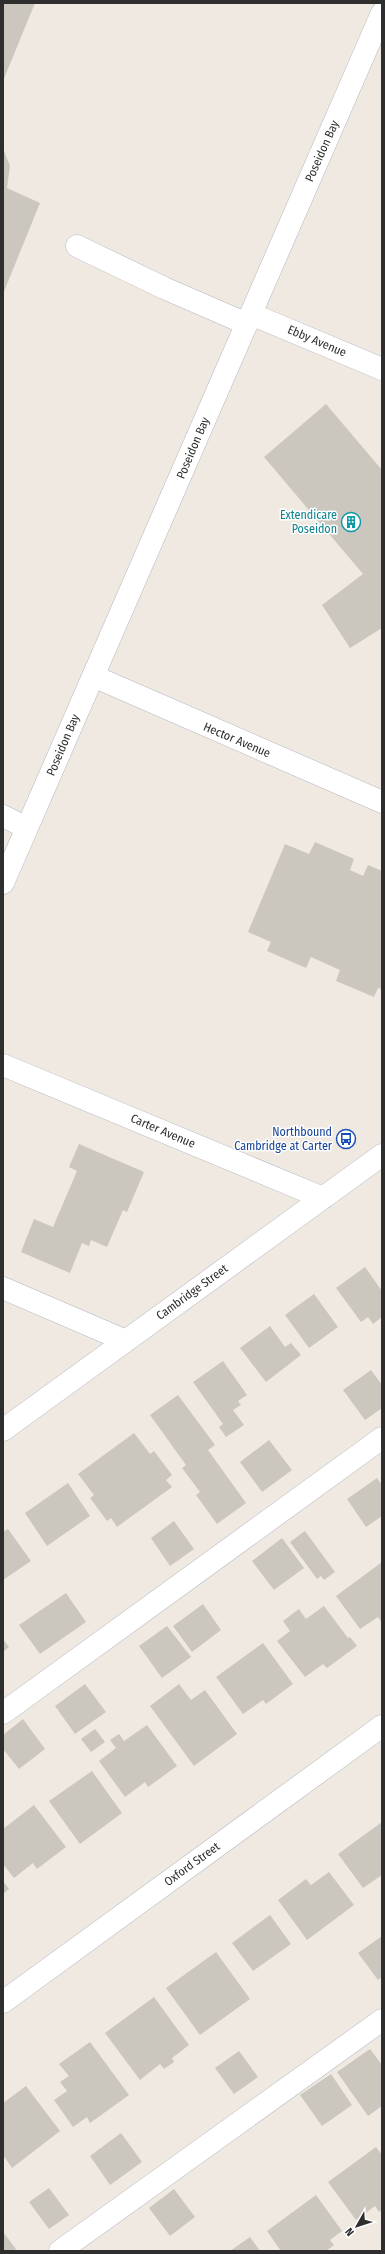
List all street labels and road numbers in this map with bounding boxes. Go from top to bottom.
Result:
street label: Poseidon Bay [302,118,342,184]
street label: Ebby Avenue [285,322,349,360]
street label: Poseidon Bay [174,414,213,481]
street label: Poseidon Bay [44,711,83,778]
street label: Hector Avenue [201,720,273,760]
street label: Carter Avenue [129,1111,197,1151]
street label: Cambridge Street [154,1261,230,1323]
street label: Oxford Street [162,1839,223,1889]

